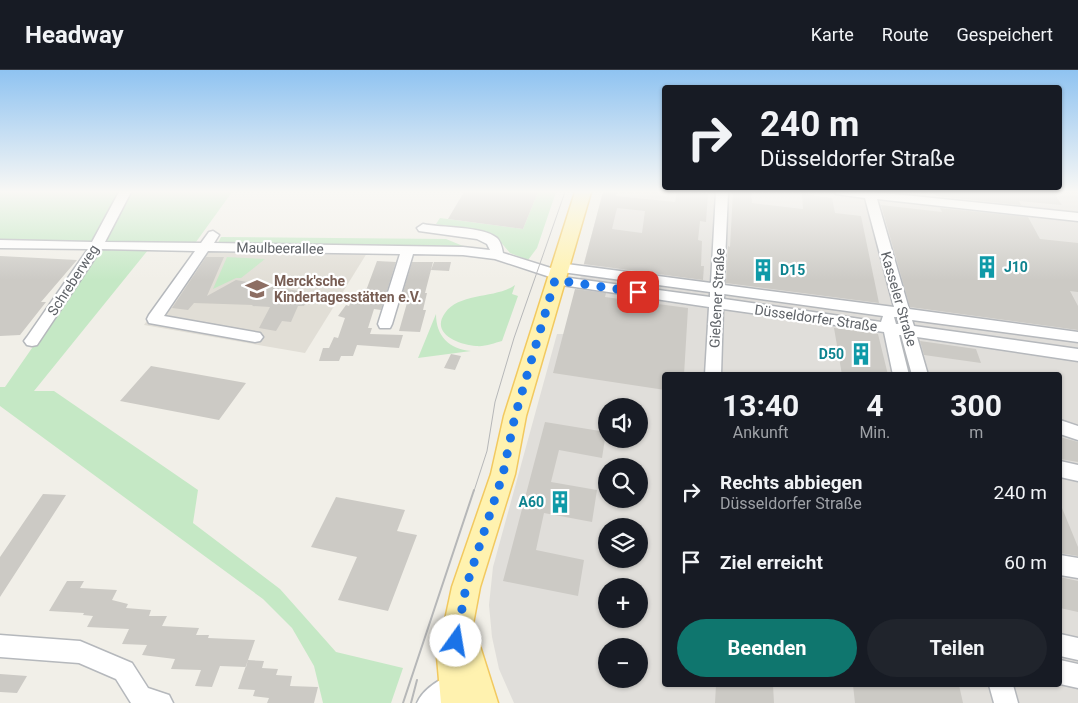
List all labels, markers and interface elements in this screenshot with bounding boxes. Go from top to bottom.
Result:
text: Headway [25,21,124,49]
text: Karte [811,24,854,45]
text: Route [882,24,929,45]
text: Gespeichert [957,24,1053,45]
text: 240 m [760,104,859,145]
icon: right [677,105,742,170]
text: Düsseldorfer Straße [760,146,955,171]
street label: Maulbeerallee [236,239,324,257]
street label: Schreberweg [44,242,102,318]
street label: Gießener Straße [706,248,728,348]
street label: Kasseler Straße [878,250,920,348]
building icon: J10 [974,254,1000,280]
building icon: D15 [750,257,776,283]
place label: J10 [1004,259,1028,275]
place label: D15 [780,262,805,278]
pin [617,271,659,313]
place label: Merck'sche Kindertagesstätten e.V. [274,273,421,305]
school or university icon: Merck'sche Kindertagesstätten e.V. [244,276,270,302]
icon: arrive [624,278,652,306]
street label: Düsseldorfer Straße [753,301,879,335]
building icon: D50 [848,341,874,367]
place label: D50 [819,346,844,362]
text: 13:40 [722,388,799,423]
text: 4 [866,388,883,423]
text: 300 [950,388,1002,423]
map controls [598,398,648,688]
button: sound [598,398,648,448]
text: Ankunft [733,423,789,442]
text: Min. [859,423,890,442]
text: m [969,423,983,442]
button: search [598,458,648,508]
text: Rechts abbiegen [720,471,862,494]
icon: right [677,478,705,506]
text: 240 m [994,481,1047,504]
building icon: A60 [547,489,573,515]
place label: A60 [519,494,544,510]
text: Düsseldorfer Straße [720,494,862,513]
button: layers [598,518,648,568]
icon: arrive [677,548,705,576]
text: Ziel erreicht [720,551,823,574]
text: 60 m [1004,551,1047,574]
button: + [598,578,648,628]
position arrow [429,614,481,666]
button: Beenden [677,619,857,677]
button: Teilen [867,619,1047,677]
button: − [598,638,648,688]

